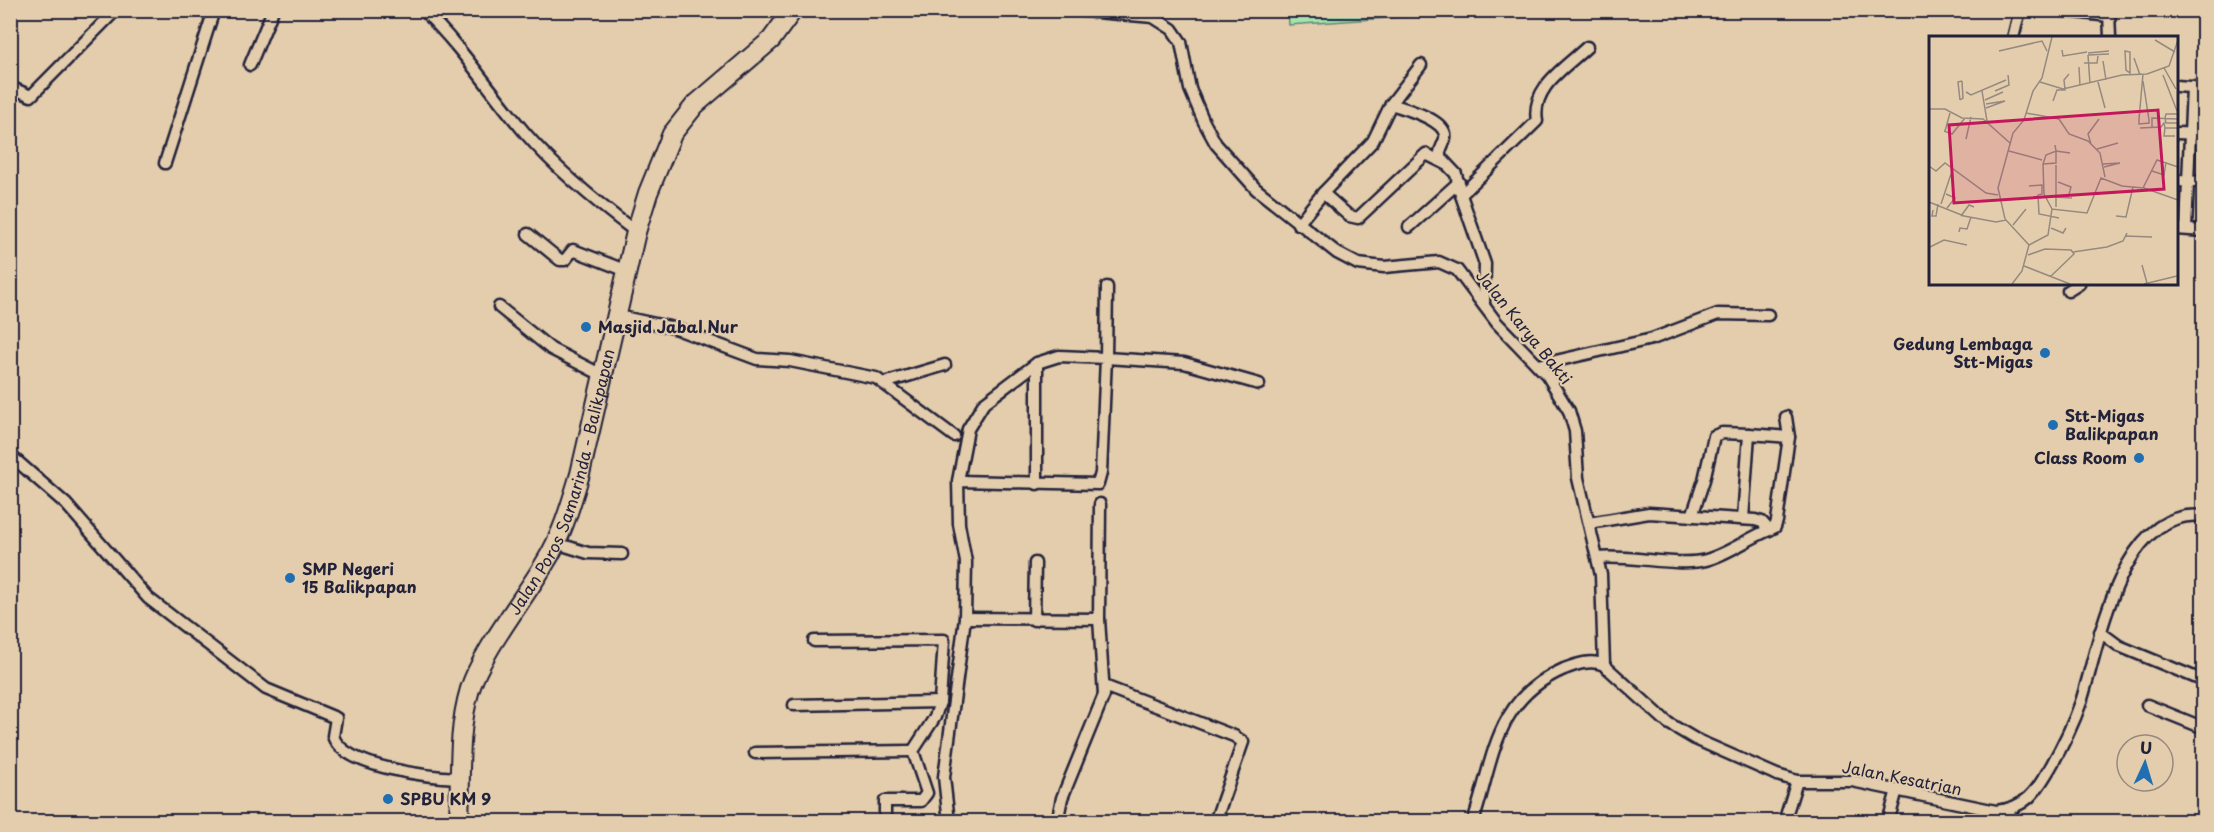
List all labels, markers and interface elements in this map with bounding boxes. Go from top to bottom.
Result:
inset map [1929,36,2178,285]
street label: Jalan Karya Bakti [1471,264,1579,389]
place label: Masjid Jabal Nur [598,314,739,338]
marker: Masjid Jabal Nur [579,320,593,334]
place label: Gedung Lembaga Stt-Migas [1893,331,2033,373]
street label: Jalan Poros Samarinda - Balikpapan [502,346,620,619]
marker: Gedung Lembaga Stt-Migas [2038,346,2052,360]
place label: Stt-Migas Balikpapan [2065,403,2159,445]
marker: Stt-Migas Balikpapan [2046,418,2060,432]
place label: Class Room [2034,445,2127,469]
marker: Class Room [2132,451,2146,465]
place label: SMP Negeri 15 Balikpapan [302,556,417,598]
marker: SMP Negeri 15 Balikpapan [283,571,297,585]
north arrow [2115,733,2175,793]
text: U [2139,735,2153,759]
street label: Jalan Kesatrian [1840,754,1964,800]
place label: SPBU KM 9 [400,786,491,810]
marker: SPBU KM 9 [381,792,395,806]

